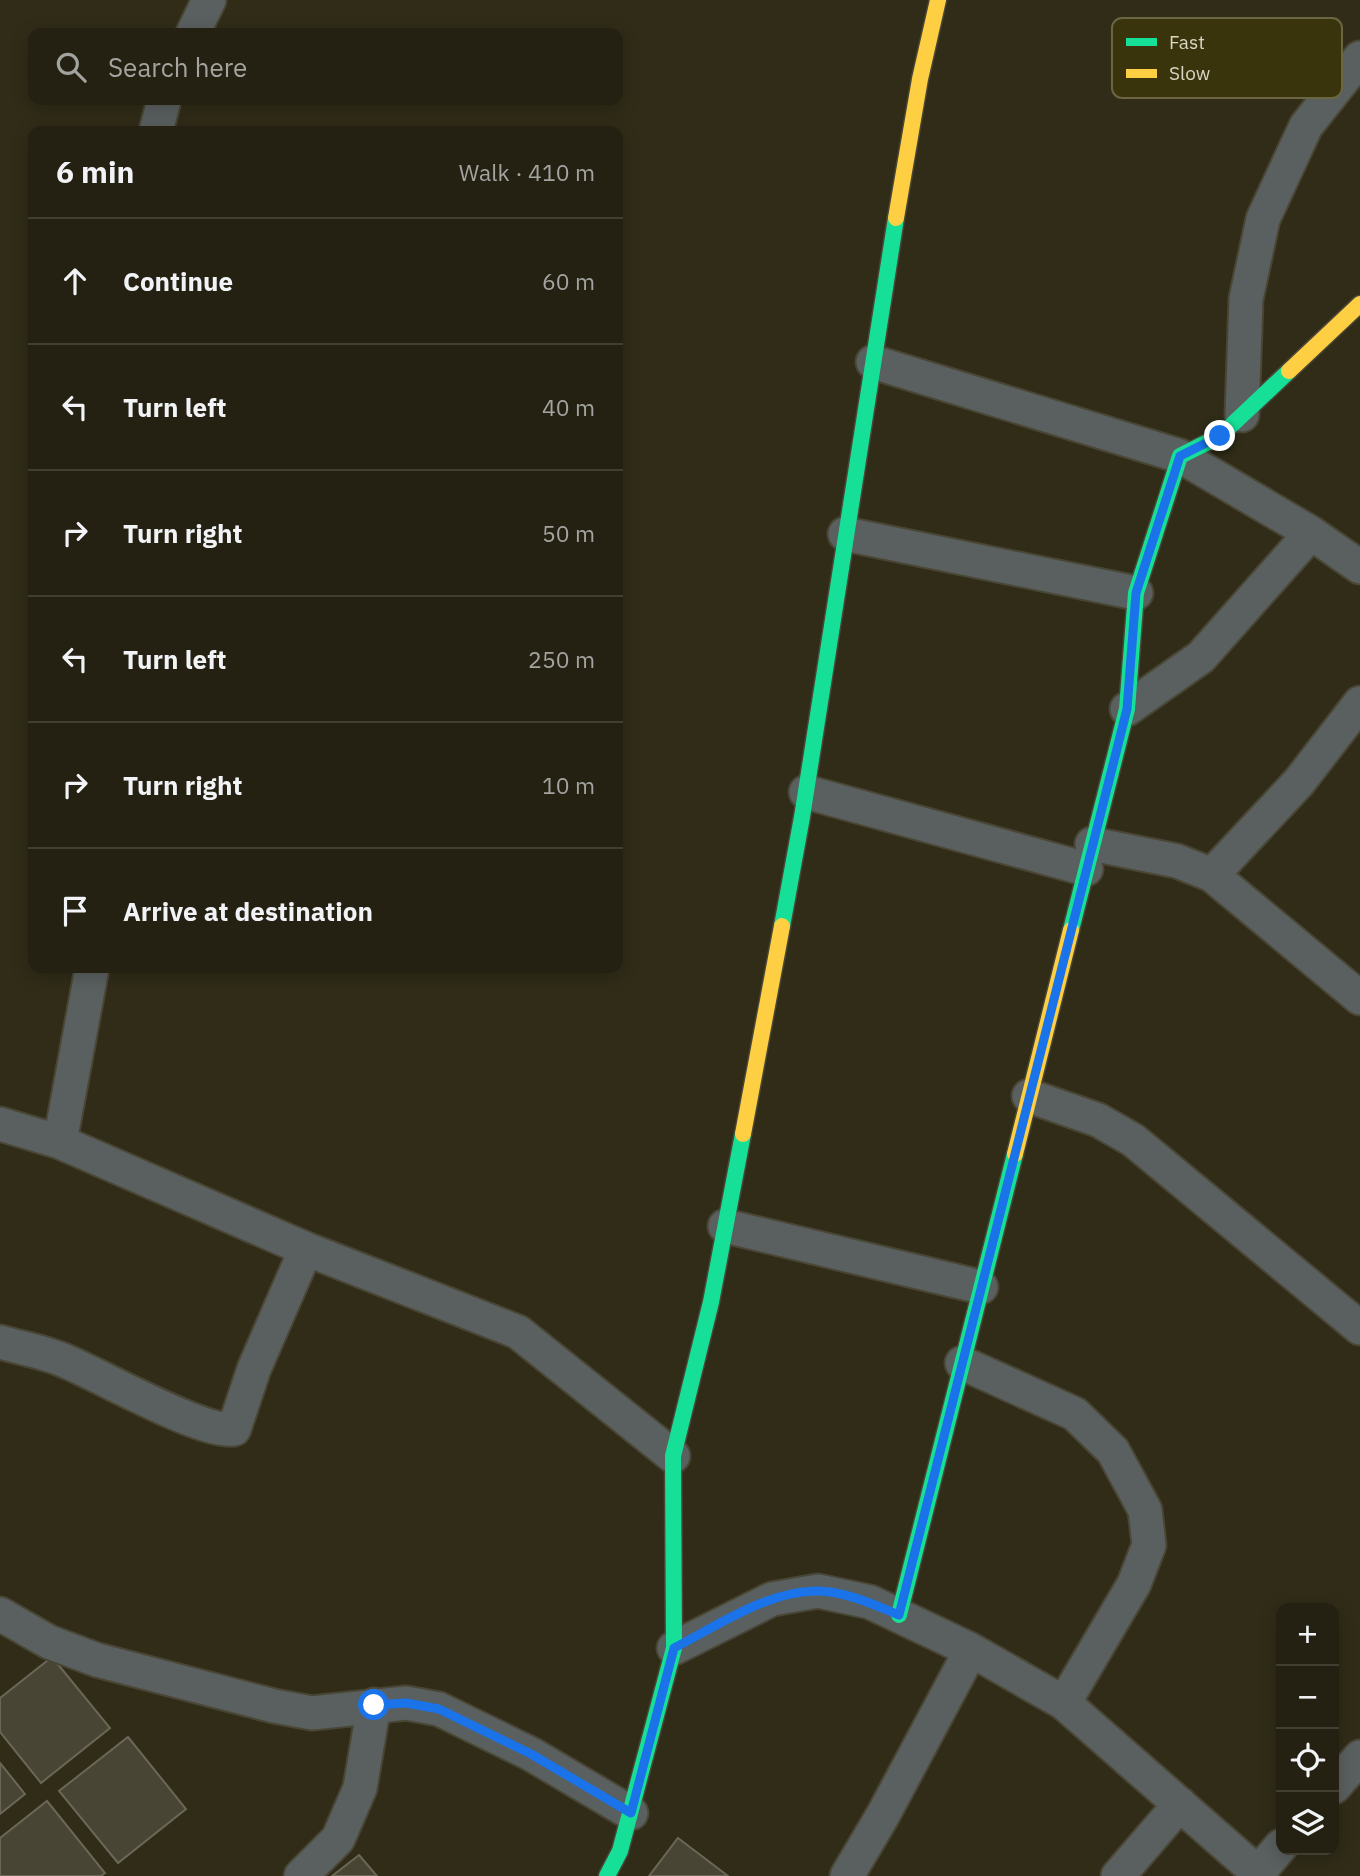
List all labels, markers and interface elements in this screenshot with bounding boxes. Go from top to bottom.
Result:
legend [1112,18,1342,98]
search box [28,28,623,105]
text: Fast [1169,30,1205,54]
icon: search [52,48,90,86]
text: Search here [108,50,247,84]
text: Slow [1169,61,1210,85]
text: 6 min [56,152,134,191]
text: Walk · 410 m [459,157,595,187]
icon: ahead [56,262,94,300]
text: Continue [123,264,233,298]
text: 60 m [542,266,595,296]
icon: left [56,388,94,426]
text: Turn left [123,390,226,424]
text: 40 m [542,392,595,422]
route end [1204,420,1235,451]
icon: right [56,514,94,552]
text: Turn right [123,516,242,550]
text: 50 m [542,518,595,548]
icon: left [56,640,94,678]
text: Turn left [123,642,226,676]
text: 250 m [528,644,595,674]
icon: right [56,766,94,804]
text: Turn right [123,768,242,802]
text: 10 m [542,770,595,800]
icon: arrive [56,892,94,930]
text: Arrive at destination [123,894,373,928]
map controls [1276,1603,1339,1855]
button: + [1276,1603,1339,1666]
button: − [1276,1666,1339,1729]
route start [358,1689,389,1720]
button: locate [1276,1729,1339,1792]
button: layers [1276,1792,1339,1855]

